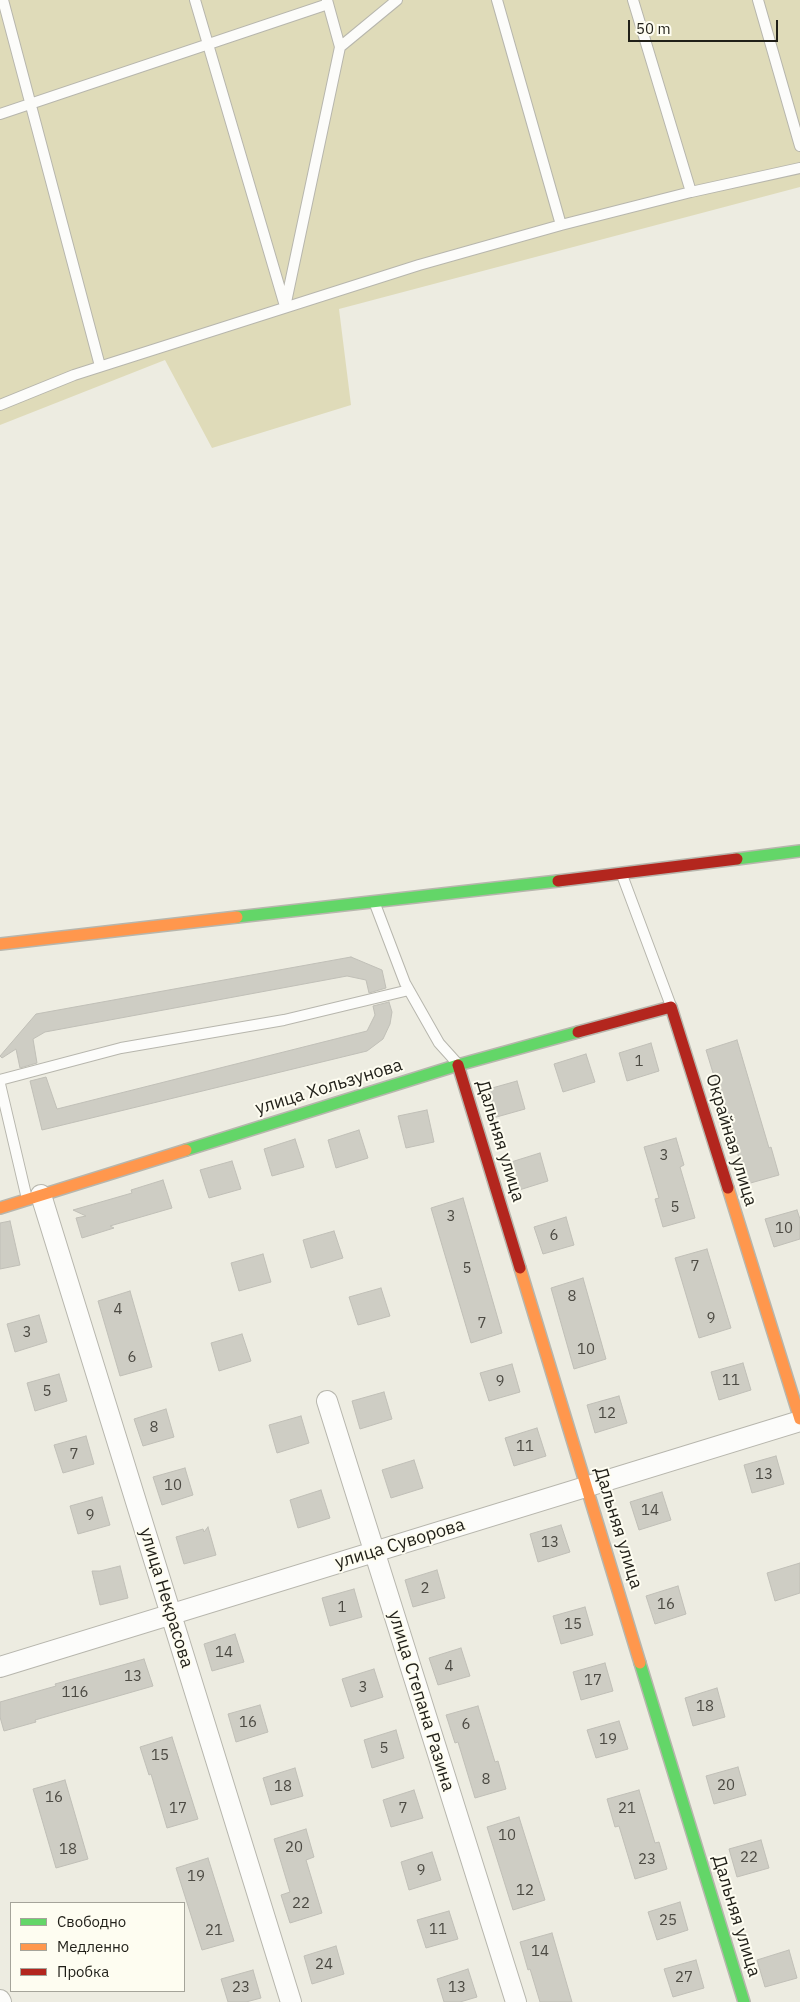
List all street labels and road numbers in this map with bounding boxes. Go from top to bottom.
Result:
street label: улица Хользунова [253,1054,405,1120]
street label: Окрайная улица [701,1071,761,1209]
street label: Дальняя улица [471,1077,529,1205]
street label: Дальняя улица [589,1464,647,1592]
street label: улица Суворова [333,1514,467,1574]
street label: улица Некрасова [134,1525,198,1671]
street label: улица Степана Разина [383,1608,459,1794]
street label: Дальняя улица [707,1852,765,1980]

